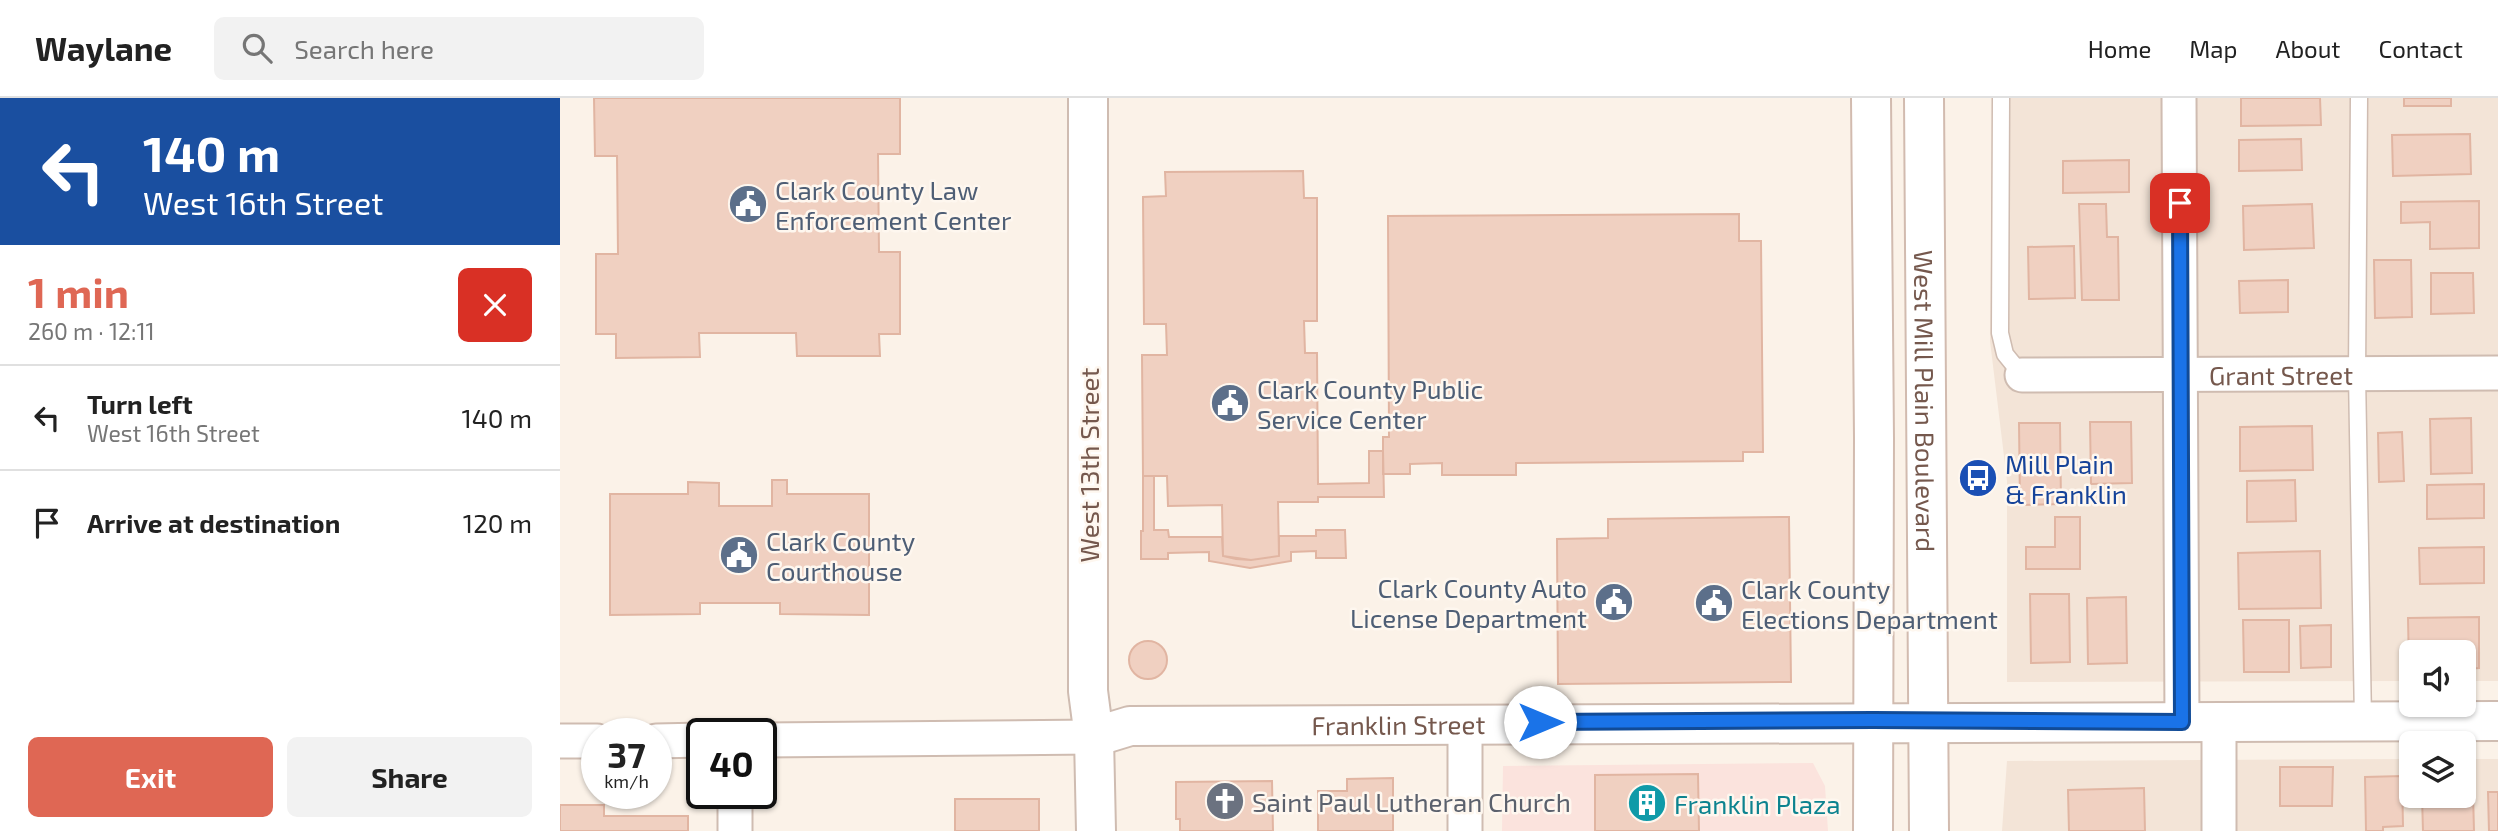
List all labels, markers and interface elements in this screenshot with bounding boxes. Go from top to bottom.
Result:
search box [214,17,704,80]
text: Waylane [35,28,172,68]
icon: search [238,29,276,67]
text: Search here [294,33,434,64]
text: Home [2088,34,2151,63]
text: Map [2189,34,2237,63]
text: About [2275,34,2341,63]
text: Contact [2379,34,2463,63]
text: 140 m [143,123,280,182]
icon: left [28,126,119,217]
pin [2150,173,2210,233]
place label: Clark County Law Enforcement Center [775,174,1011,235]
text: West 16th Street [143,183,383,221]
public building icon: Clark County Law Enforcement Center [727,183,769,225]
icon: arrive [2161,184,2199,222]
street label: West Mill Plain Boulevard [1910,250,1943,552]
text: 1 min [28,266,129,316]
button: close [458,268,532,342]
text: 260 m · 12:11 [28,317,155,345]
street label: Grant Street [2209,358,2353,390]
street label: West 13th Street [1073,367,1104,562]
place label: Clark County Public Service Center [1257,373,1483,434]
public building icon: Clark County Public Service Center [1209,382,1251,424]
text: Turn left [87,388,193,419]
icon: left [28,399,66,437]
text: 140 m [461,402,532,433]
text: West 16th Street [87,419,260,447]
place label: Mill Plain & Franklin [2005,448,2127,509]
bus stop icon: Mill Plain & Franklin [1957,457,1999,499]
icon: arrive [28,504,66,542]
text: Arrive at destination [87,507,340,538]
text: 120 m [463,507,532,538]
place label: Clark County Courthouse [766,525,915,586]
public building icon: Clark County Courthouse [718,534,760,576]
place label: Clark County Auto License Department [1350,572,1587,633]
place label: Clark County Elections Department [1741,573,1998,634]
public building icon: Clark County Auto License Department [1593,581,1635,623]
public building icon: Clark County Elections Department [1693,582,1735,624]
map controls [2399,640,2476,808]
button: sound [2399,640,2476,717]
position arrow [1503,685,1577,759]
street label: Franklin Street [1311,708,1486,740]
speed limit sign: 40 [686,718,777,809]
button: layers [2399,731,2476,808]
text: 37 [607,733,646,775]
button: Exit [28,737,273,817]
button: Share [287,737,532,817]
text: km/h [604,770,649,792]
church icon: Saint Paul Lutheran Church [1204,780,1246,822]
building icon: Franklin Plaza [1626,782,1668,824]
place label: Saint Paul Lutheran Church [1252,786,1571,817]
place label: Franklin Plaza [1674,788,1841,819]

